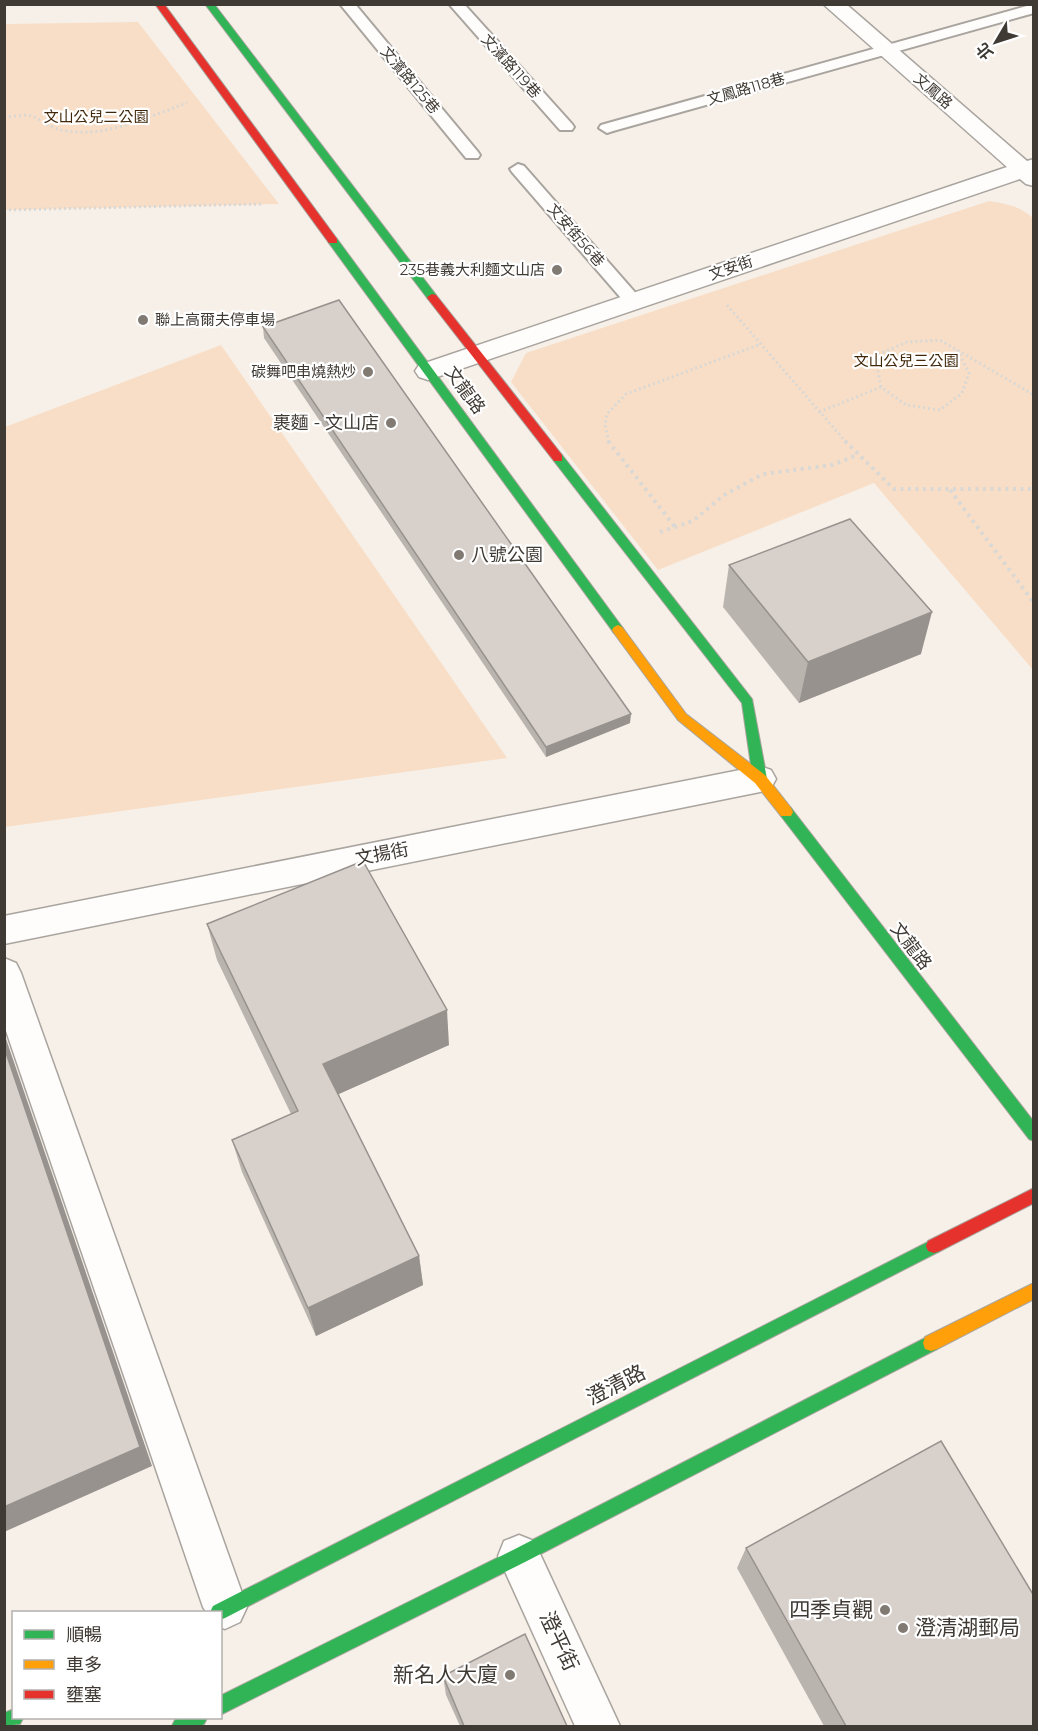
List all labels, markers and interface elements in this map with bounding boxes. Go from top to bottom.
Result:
north arrow [966,12,1026,72]
street label: 文濱路119巷 [478,30,545,102]
text: 北 [972,39,997,63]
street label: 文濱路125巷 [377,42,444,117]
street label: 文鳳路118巷 [705,68,787,109]
street label: 文鳳路 [910,69,957,113]
park label: 文山公兒二公園 [43,107,149,126]
street label: 文安街56巷 [544,199,609,270]
street label: 文安街 [706,251,755,284]
place label: 235巷義大利麵文山店 [400,260,545,279]
marker: 235巷義大利麵文山店 [550,263,564,277]
place label: 聯上高爾夫停車場 [155,310,275,329]
marker: 聯上高爾夫停車場 [136,313,150,327]
park label: 文山公兒三公園 [853,351,959,370]
place label: 碳舞吧串燒熱炒 [251,362,356,381]
street label: 文龍路 [440,362,490,418]
marker: 碳舞吧串燒熱炒 [361,365,375,379]
place label: 裹麵 - 文山店 [273,412,379,434]
marker: 裹麵 - 文山店 [384,416,398,430]
place label: 八號公園 [471,544,543,566]
marker: 八號公園 [452,548,466,562]
street label: 文揚街 [353,838,411,870]
street label: 文龍路 [886,918,936,974]
street label: 澄清路 [582,1359,650,1410]
place label: 四季貞觀 [789,1597,873,1622]
marker: 四季貞觀 [878,1603,892,1617]
street label: 澄平街 [535,1607,584,1675]
legend [12,1611,222,1719]
place label: 澄清湖郵局 [915,1615,1020,1640]
marker: 澄清湖郵局 [896,1621,910,1635]
text: 順暢 [66,1624,102,1646]
text: 車多 [66,1654,102,1676]
place label: 新名人大廈 [393,1662,498,1687]
marker: 新名人大廈 [503,1668,517,1682]
text: 壅塞 [66,1684,102,1706]

